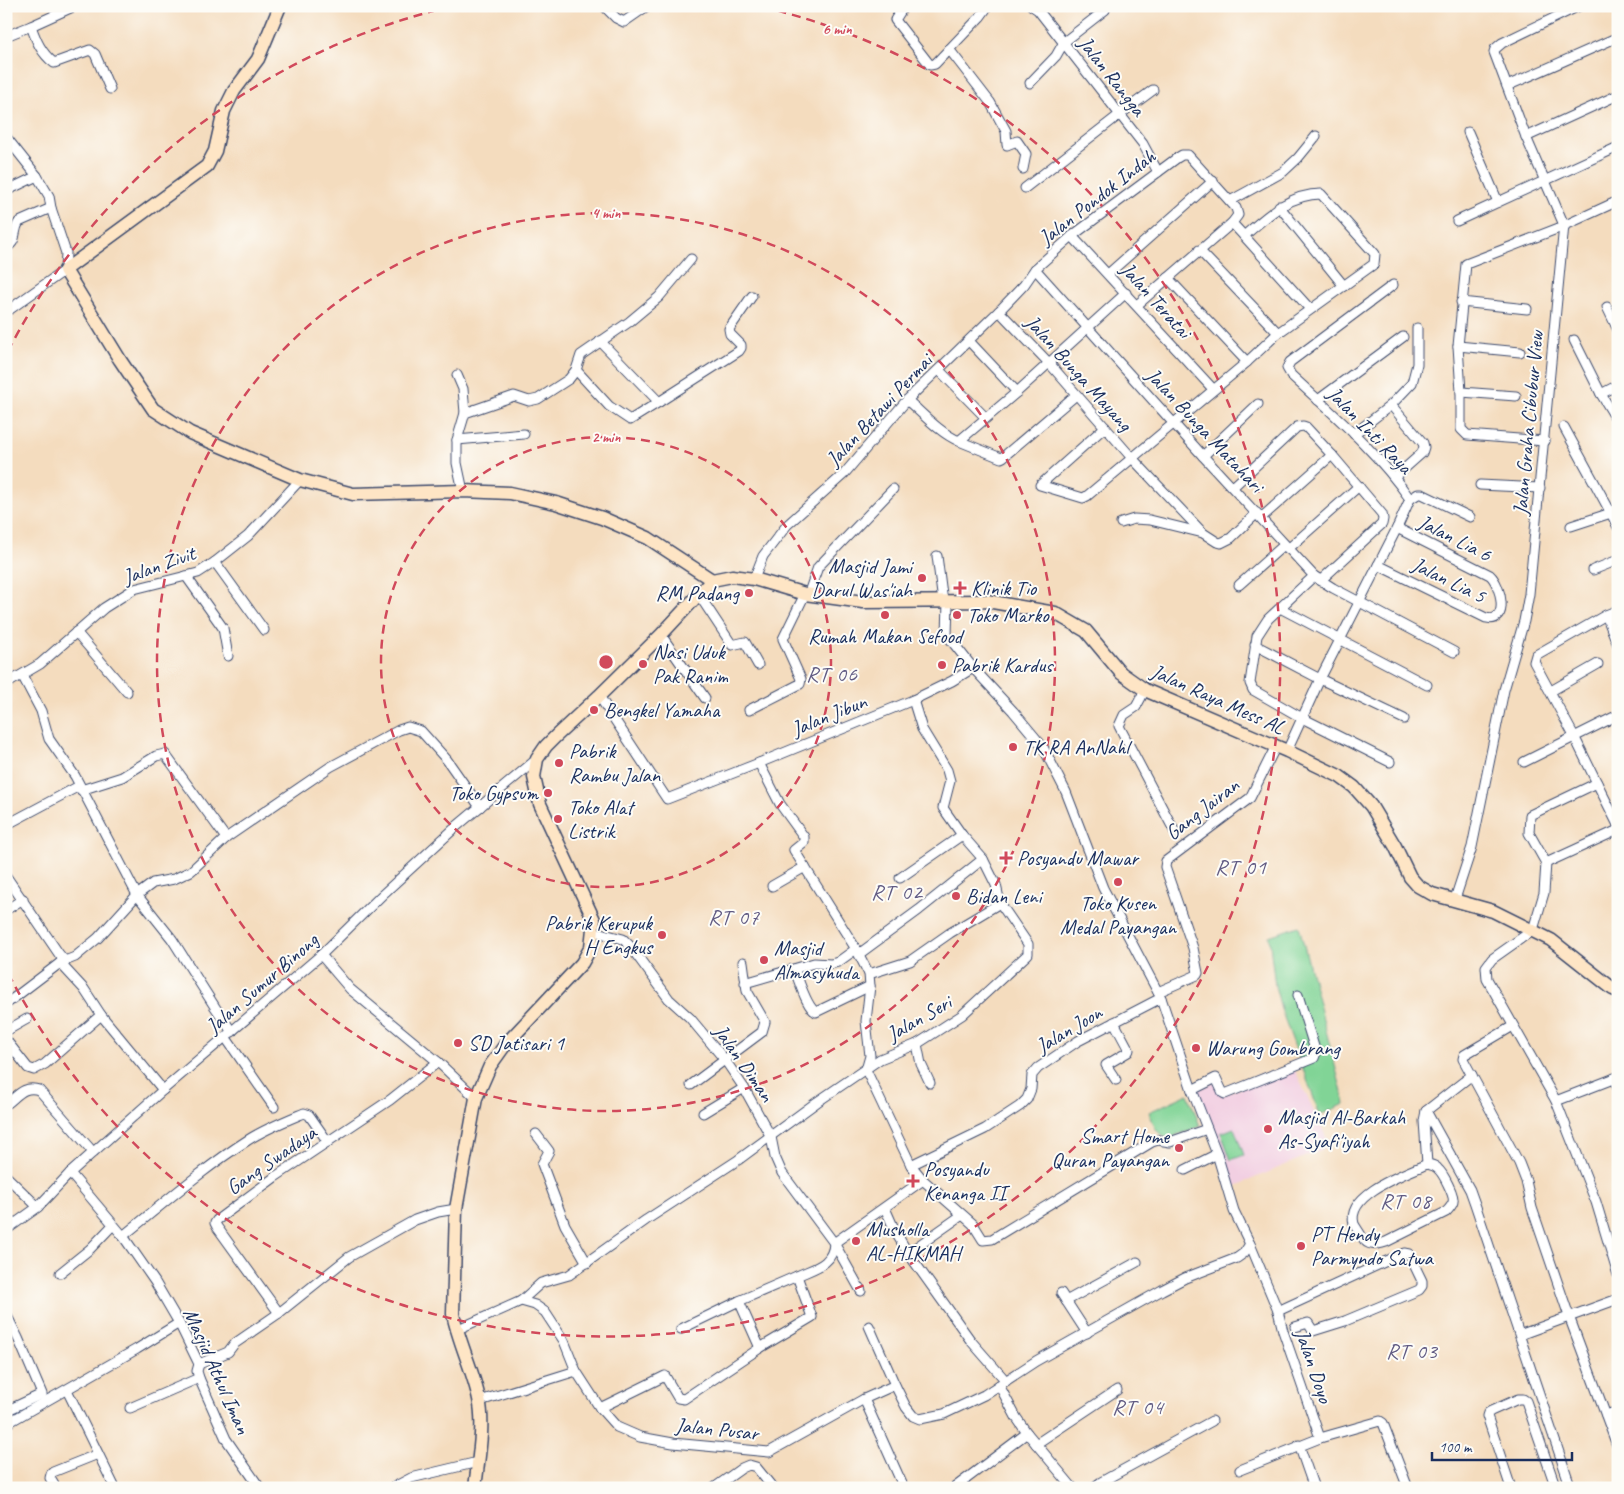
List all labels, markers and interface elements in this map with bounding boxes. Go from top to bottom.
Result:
text: 6 min [822,20,853,39]
street label: Jalan Rangga [1072,30,1152,123]
street label: Jalan Pondok Indah [1033,143,1162,251]
text: 4 min [592,204,621,223]
street label: Jalan Teratai [1114,256,1199,346]
street label: Jalan Bunga Mayang [1019,309,1139,438]
street label: Jalan Graha Cibubur View [1507,328,1549,517]
street label: Jalan Betawi Permai [820,346,940,472]
street label: Jalan Bunga Matahari [1140,362,1271,500]
street label: Jalan Inti Raya [1321,380,1419,480]
text: 2 min [592,428,621,447]
street label: Jalan Lia 6 [1413,508,1496,568]
street label: Jalan Zivit [119,539,200,590]
street label: Jalan Lia 5 [1407,551,1491,610]
place label: Masjid Jami Darul Was'iah [811,553,915,603]
marker: Masjid Jami Darul Was'iah [916,572,928,584]
place label: Klinik Tio [971,575,1038,601]
place label: RM Padang [655,580,741,606]
marker: Klinik Tio [953,581,967,595]
marker: RM Padang [743,587,755,599]
place label: Toko Marko [967,602,1050,628]
marker: Rumah Makan Sefood [879,609,891,621]
marker: Toko Marko [951,609,963,621]
place label: Rumah Makan Sefood [808,623,965,649]
place label: Nasi Uduk Pak Ranim [653,639,729,689]
place label: Pabrik Kardus [952,652,1054,678]
centre of rings [597,653,615,671]
marker: Nasi Uduk Pak Ranim [637,658,649,670]
street label: Jalan Raya Mess AL [1146,658,1290,740]
marker: Pabrik Kardus [936,659,948,671]
district label: RT 06 [806,660,858,688]
street label: Jalan Jibun [787,688,871,742]
place label: Bengkel Yamaha [604,697,721,723]
marker: Bengkel Yamaha [588,704,600,716]
place label: TK RA AnNahl [1023,734,1132,760]
place label: Pabrik Rambu Jalan [569,738,661,788]
marker: TK RA AnNahl [1007,741,1019,753]
marker: Pabrik Rambu Jalan [553,757,565,769]
street label: Gang Jairan [1160,772,1244,846]
place label: Toko Gypsum [449,780,539,806]
marker: Toko Gypsum [542,787,554,799]
place label: Toko Alat Listrik [568,794,636,844]
marker: Toko Alat Listrik [552,813,564,825]
place label: Posyandu Mawar [1017,845,1139,871]
marker: Posyandu Mawar [999,851,1013,865]
district label: RT 01 [1215,853,1267,881]
marker: Toko Kusen Medal Payangan [1112,876,1124,888]
district label: RT 02 [871,878,924,906]
place label: Bidan Leni [966,883,1044,909]
marker: Bidan Leni [950,890,962,902]
place label: Toko Kusen Medal Payangan [1060,890,1177,940]
district label: RT 07 [708,903,760,931]
place label: Pabrik Kerupuk H Engkus [545,910,654,960]
street label: Jalan Sumur Binong [200,926,325,1040]
marker: Pabrik Kerupuk H Engkus [656,929,668,941]
place label: Masjid Almasyhuda [774,935,861,985]
marker: Masjid Almasyhuda [758,954,770,966]
street label: Jalan Seri [881,988,959,1047]
street label: Jalan Joon [1030,998,1108,1059]
street label: Jalan Diman [707,1019,780,1107]
place label: SD Jatisari 1 [468,1030,566,1056]
place label: Warung Gombrang [1206,1035,1341,1061]
marker: SD Jatisari 1 [452,1037,464,1049]
marker: Warung Gombrang [1190,1042,1202,1054]
place label: Masjid Al-Barkah As-Syafi'iyah [1278,1104,1406,1154]
street label: Gang Swadaya [221,1118,323,1200]
place label: Smart Home Quran Payangan [1052,1123,1171,1173]
marker: Masjid Al-Barkah As-Syafi'iyah [1262,1123,1274,1135]
marker: Smart Home Quran Payangan [1173,1142,1185,1154]
place label: Posyandu Kenanga II [924,1156,1011,1206]
marker: Posyandu Kenanga II [906,1174,920,1188]
district label: RT 08 [1380,1187,1433,1215]
place label: Musholla AL-HIKMAH [866,1216,963,1266]
place label: PT Hendy Parmyndo Satwa [1311,1221,1434,1271]
marker: Musholla AL-HIKMAH [850,1235,862,1247]
marker: PT Hendy Parmyndo Satwa [1295,1240,1307,1252]
street label: Masjid Athul Iman [178,1304,257,1439]
street label: Jalan Doyo [1289,1325,1339,1408]
district label: RT 03 [1386,1337,1439,1365]
district label: RT 04 [1112,1393,1165,1421]
street label: Jalan Pusar [673,1412,762,1447]
scale bar [1432,1429,1572,1461]
text: 100 m [1439,1438,1473,1457]

